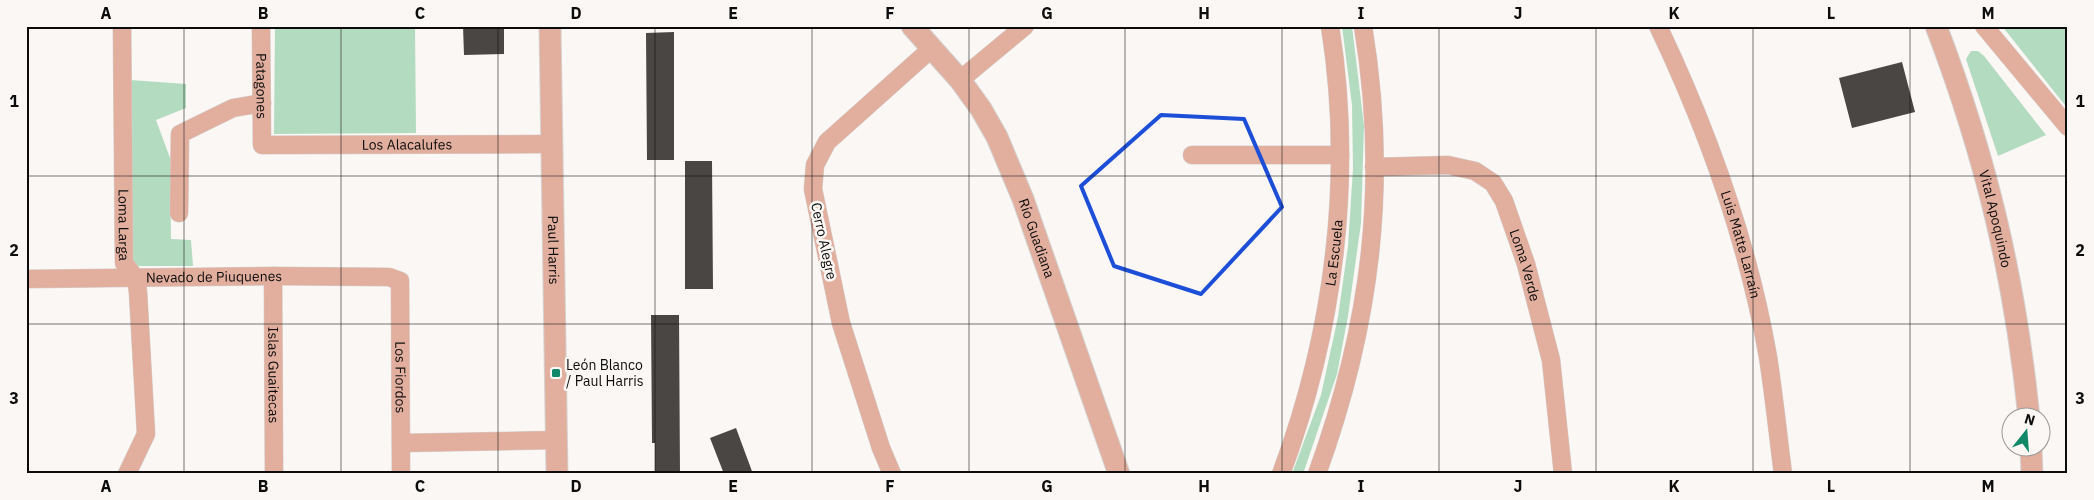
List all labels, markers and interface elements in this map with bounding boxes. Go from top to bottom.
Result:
text: A [101,3,112,23]
text: B [258,3,269,23]
text: C [415,3,425,23]
text: D [570,3,582,23]
text: E [728,3,738,23]
text: F [885,3,895,23]
text: G [1041,3,1053,23]
text: H [1198,3,1210,23]
text: I [1358,3,1365,23]
text: J [1514,3,1522,23]
text: K [1668,3,1680,23]
text: L [1827,3,1835,23]
text: M [1981,3,1995,23]
street label: Patagones [252,53,271,119]
text: 1 [9,91,19,111]
text: 1 [2075,91,2085,111]
street label: Los Alacalufes [362,135,452,154]
street label: Vital Apoquindo [1975,168,2016,270]
street label: Luis Matte Larraín [1717,188,1765,300]
street label: Loma Larga [114,189,133,262]
street label: Río Guadiana [1014,196,1059,281]
street label: Cerro Alegre [807,201,841,281]
street label: Paul Harris [544,215,563,285]
street label: La Escuela [1321,218,1347,287]
street label: Loma Verde [1506,227,1544,303]
text: 2 [9,240,19,260]
text: 2 [2075,240,2085,260]
street label: Nevado de Piuquenes [146,267,282,287]
street label: Islas Guaitecas [264,327,283,423]
street label: Los Fiordos [391,341,410,413]
place label: León Blanco / Paul Harris [566,356,644,390]
marker: León Blanco / Paul Harris [550,367,562,379]
text: 3 [9,388,19,408]
text: 3 [2075,388,2085,408]
north arrow [2002,408,2052,458]
text: N [2022,409,2037,430]
text: A [101,476,112,496]
text: B [258,476,269,496]
text: C [415,476,425,496]
text: D [570,476,582,496]
text: E [728,476,738,496]
text: F [885,476,895,496]
text: G [1041,476,1053,496]
text: H [1198,476,1210,496]
text: I [1358,476,1365,496]
text: J [1514,476,1522,496]
text: K [1668,476,1680,496]
text: L [1827,476,1835,496]
text: M [1981,476,1995,496]

